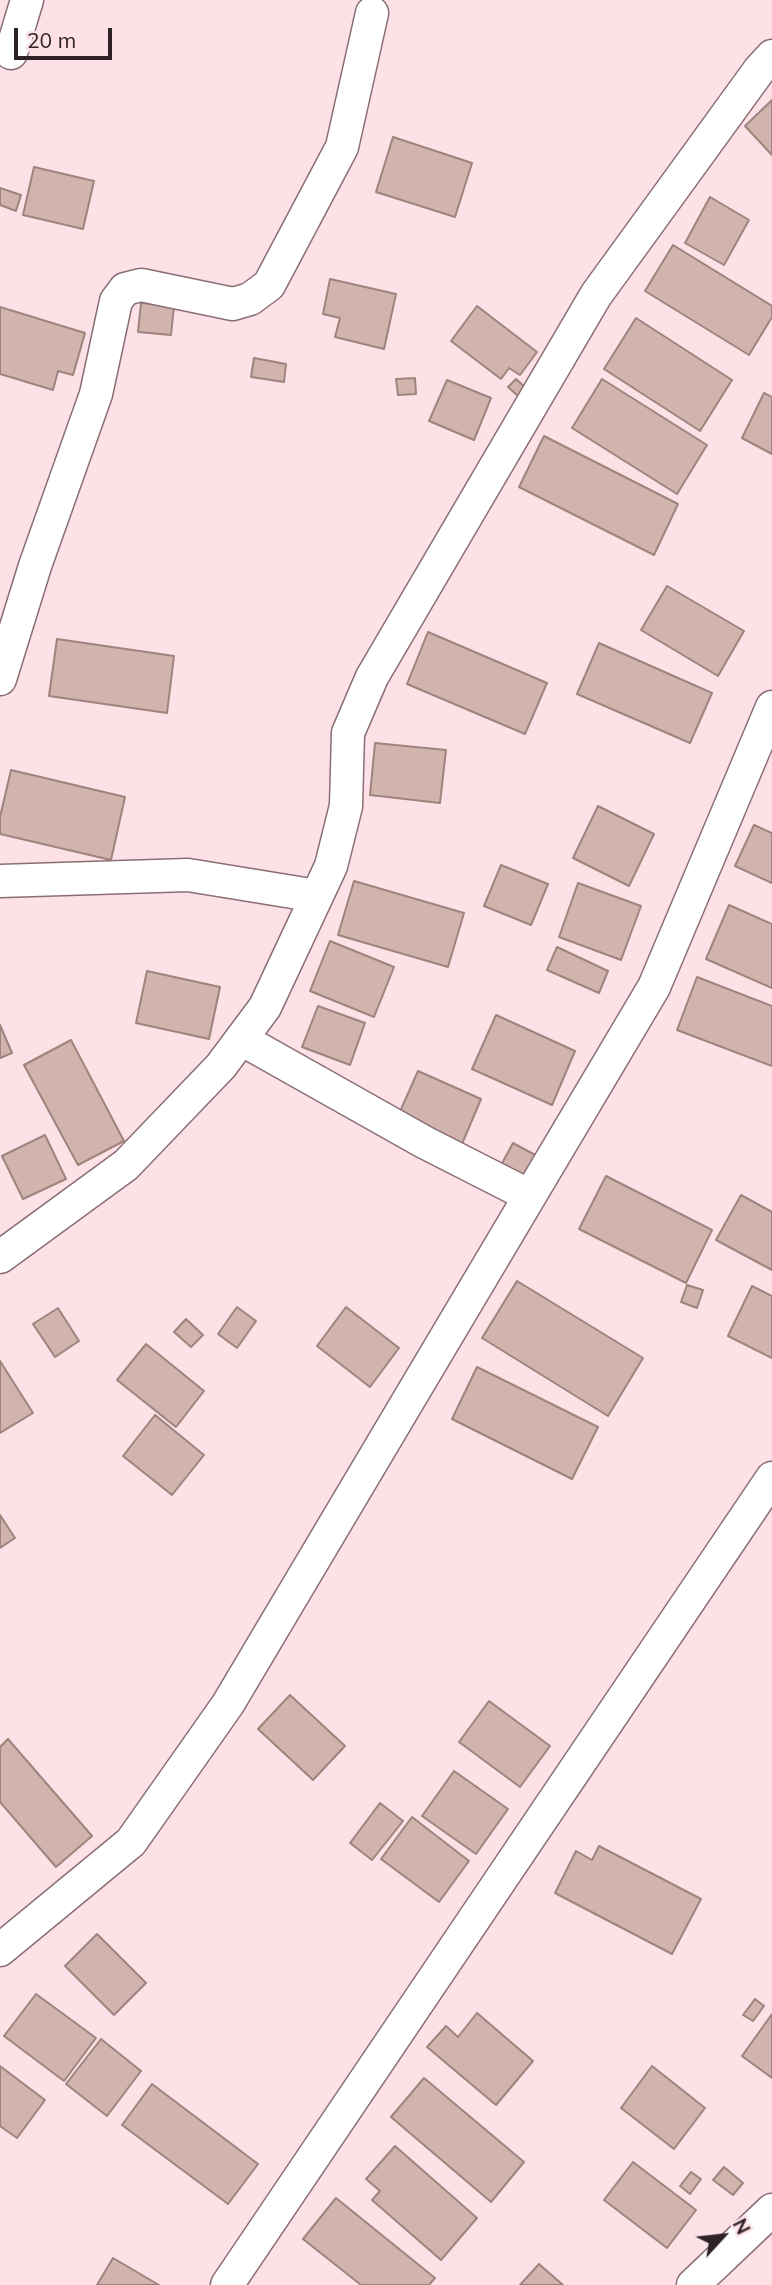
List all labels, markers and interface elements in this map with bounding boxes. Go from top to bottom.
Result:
scale bar [18,14,116,58]
text: 20 m [27,27,76,53]
north arrow [688,2201,758,2271]
text: N [728,2215,756,2238]

